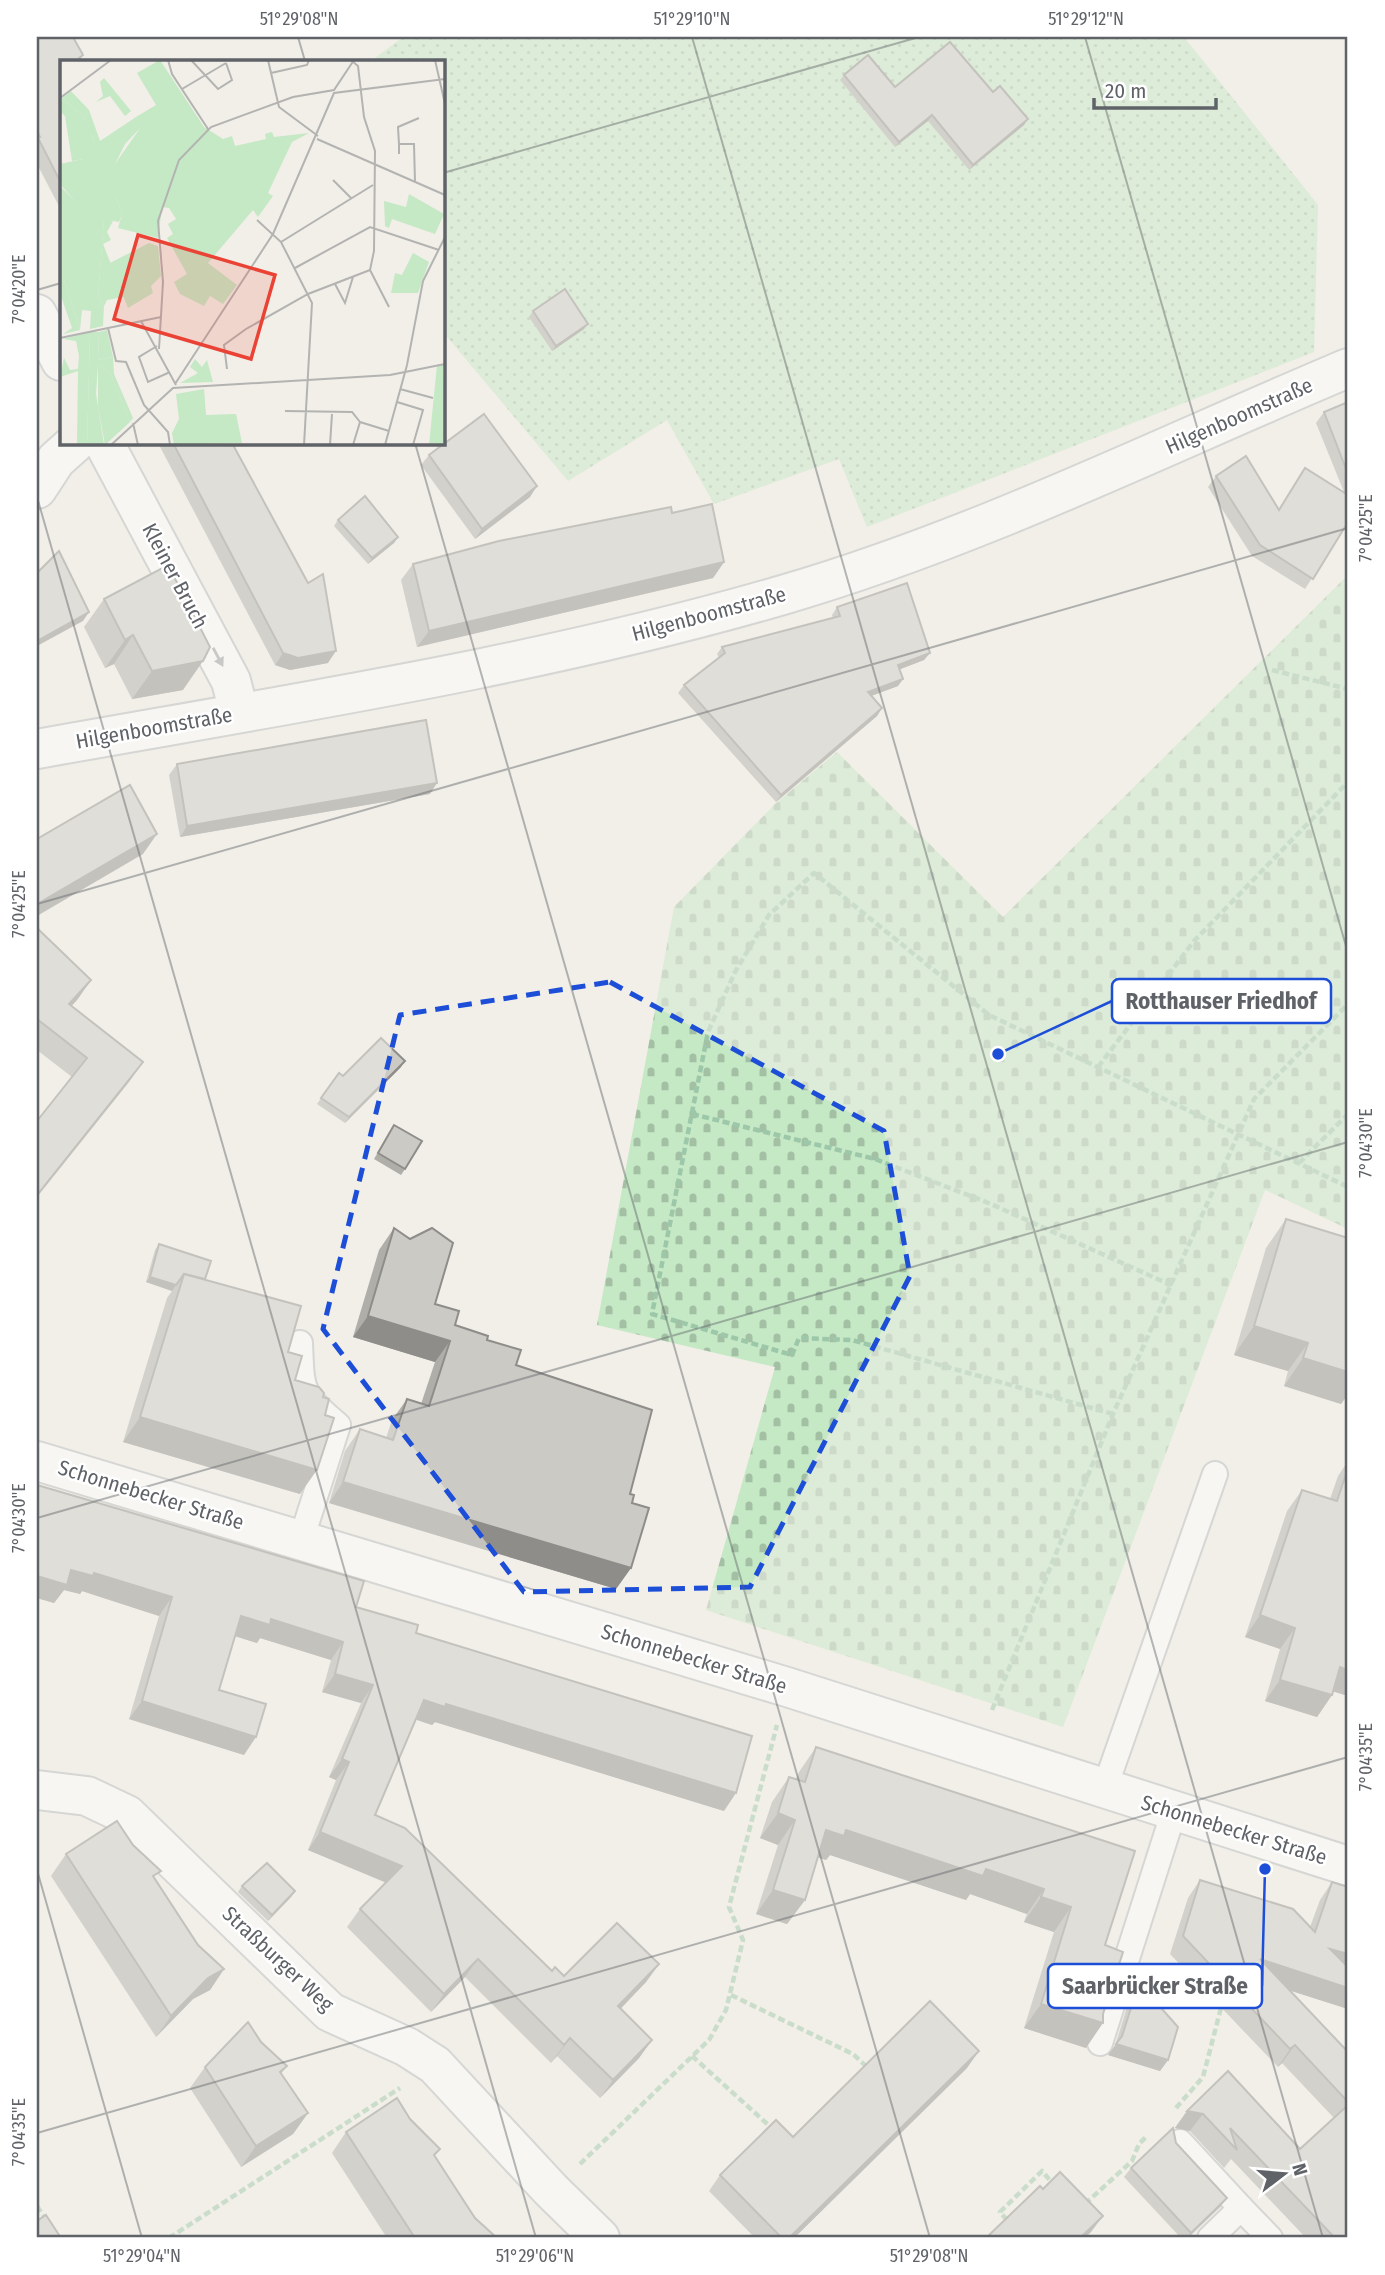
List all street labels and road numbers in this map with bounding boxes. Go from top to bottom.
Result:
street label: Hilgenboomstraße [1161,372,1317,460]
street label: Kleiner Bruch [136,519,214,633]
street label: Hilgenboomstraße [629,581,789,647]
street label: Hilgenboomstraße [74,701,234,755]
street label: Schonnebecker Straße [55,1454,247,1536]
street label: Schonnebecker Straße [598,1618,790,1700]
street label: Schonnebecker Straße [1138,1789,1330,1871]
street label: Straßburger Weg [217,1901,339,2017]

